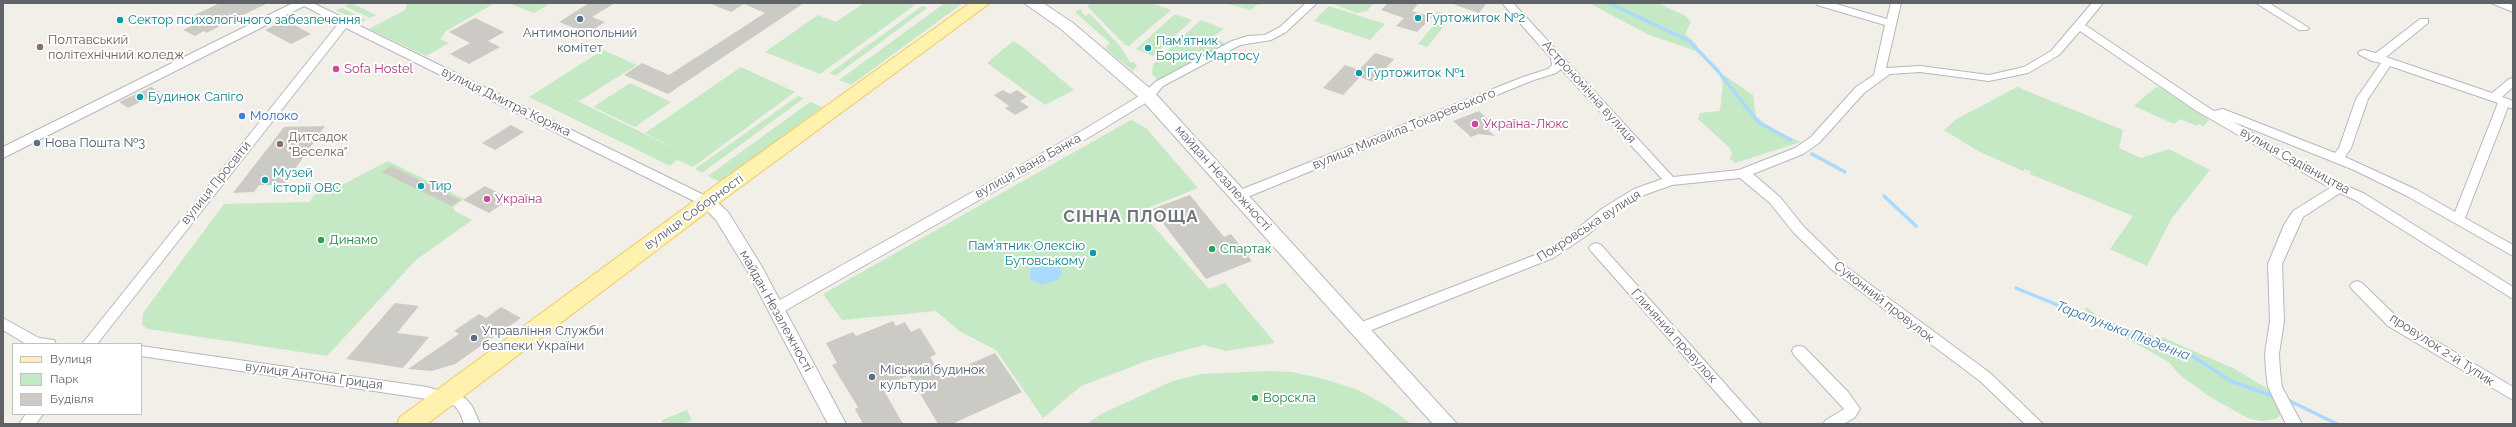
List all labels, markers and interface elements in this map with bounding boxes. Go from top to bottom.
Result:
place label: Гуртожиток №2 [1426,10,1525,26]
place label: Сектор психологічного забезпечення [128,12,361,28]
marker: Гуртожиток №2 [1413,13,1423,23]
marker: Антимонопольний комітет [575,14,585,24]
marker: Сектор психологічного забезпечення [115,15,125,25]
place label: Антимонопольний комітет [523,25,637,56]
place label: Полтавський політехнічний коледж [48,32,184,63]
place label: Пам’ятник Борису Мартосу [1156,33,1260,64]
street label: Астрономічна вулиця [1539,37,1639,147]
marker: Полтавський політехнічний коледж [35,42,45,52]
marker: Пам’ятник Борису Мартосу [1143,43,1153,53]
place label: Sofa Hostel [344,61,413,77]
marker: Sofa Hostel [331,64,341,74]
street label: вулиця Дмитра Коряка [439,64,573,140]
place label: Гуртожиток №1 [1367,65,1465,81]
marker: Гуртожиток №1 [1354,68,1364,78]
street label: вулиця Михайла Токаревського [1310,85,1498,173]
place label: Будинок Сапіго [148,89,243,105]
marker: Будинок Сапіго [135,92,145,102]
place label: Молоко [250,108,298,124]
marker: Молоко [237,111,247,121]
place label: Україна-Люкс [1483,116,1569,132]
marker: Україна-Люкс [1470,119,1480,129]
street label: майдан Незалежності [1172,122,1274,234]
street label: вулиця Садівництва [2237,124,2353,198]
place label: Дитсадок "Веселка" [288,129,348,160]
street label: вулиця Івана Банка [972,130,1084,202]
place label: Нова Пошта №3 [45,135,145,151]
marker: Нова Пошта №3 [32,138,42,148]
street label: вулиця Просвіти [178,138,254,228]
marker: Дитсадок "Веселка" [275,139,285,149]
place label: Музей історії ОВС [273,165,341,196]
street label: вулиця Соборності [641,171,747,253]
marker: Музей історії ОВС [260,175,270,185]
place label: Тир [429,178,452,194]
marker: Тир [416,181,426,191]
street label: Покровська вулиця [1534,187,1644,265]
place label: Україна [495,191,542,207]
marker: Україна [482,194,492,204]
district label: СІННА ПЛОЩА [1063,207,1199,227]
place label: Динамо [329,232,378,248]
marker: Динамо [316,235,326,245]
place label: Пам’ятник Олексію Бутовському [968,238,1085,269]
place label: Спартак [1220,241,1271,257]
marker: Спартак [1207,244,1217,254]
street label: майдан Незалежності [736,248,816,374]
marker: Пам’ятник Олексію Бутовському [1088,248,1098,258]
street label: Суконний провулок [1831,258,1937,346]
street label: Глиняний провулок [1628,286,1720,386]
water label: Тарапунька Південна [2054,298,2192,364]
street label: провулок 2-й Тупик [2387,310,2497,390]
place label: Управління Служби безпеки України [482,323,604,354]
marker: Управління Служби безпеки України [469,333,479,343]
legend [12,343,142,415]
text: Вулиця [50,352,92,366]
street label: вулиця Антона Грицая [244,359,384,393]
place label: Міський будинок культури [880,362,985,393]
text: Парк [50,372,79,386]
marker: Міський будинок культури [867,372,877,382]
place label: Ворскла [1263,390,1316,406]
text: Будівля [50,392,93,406]
marker: Ворскла [1250,393,1260,403]

